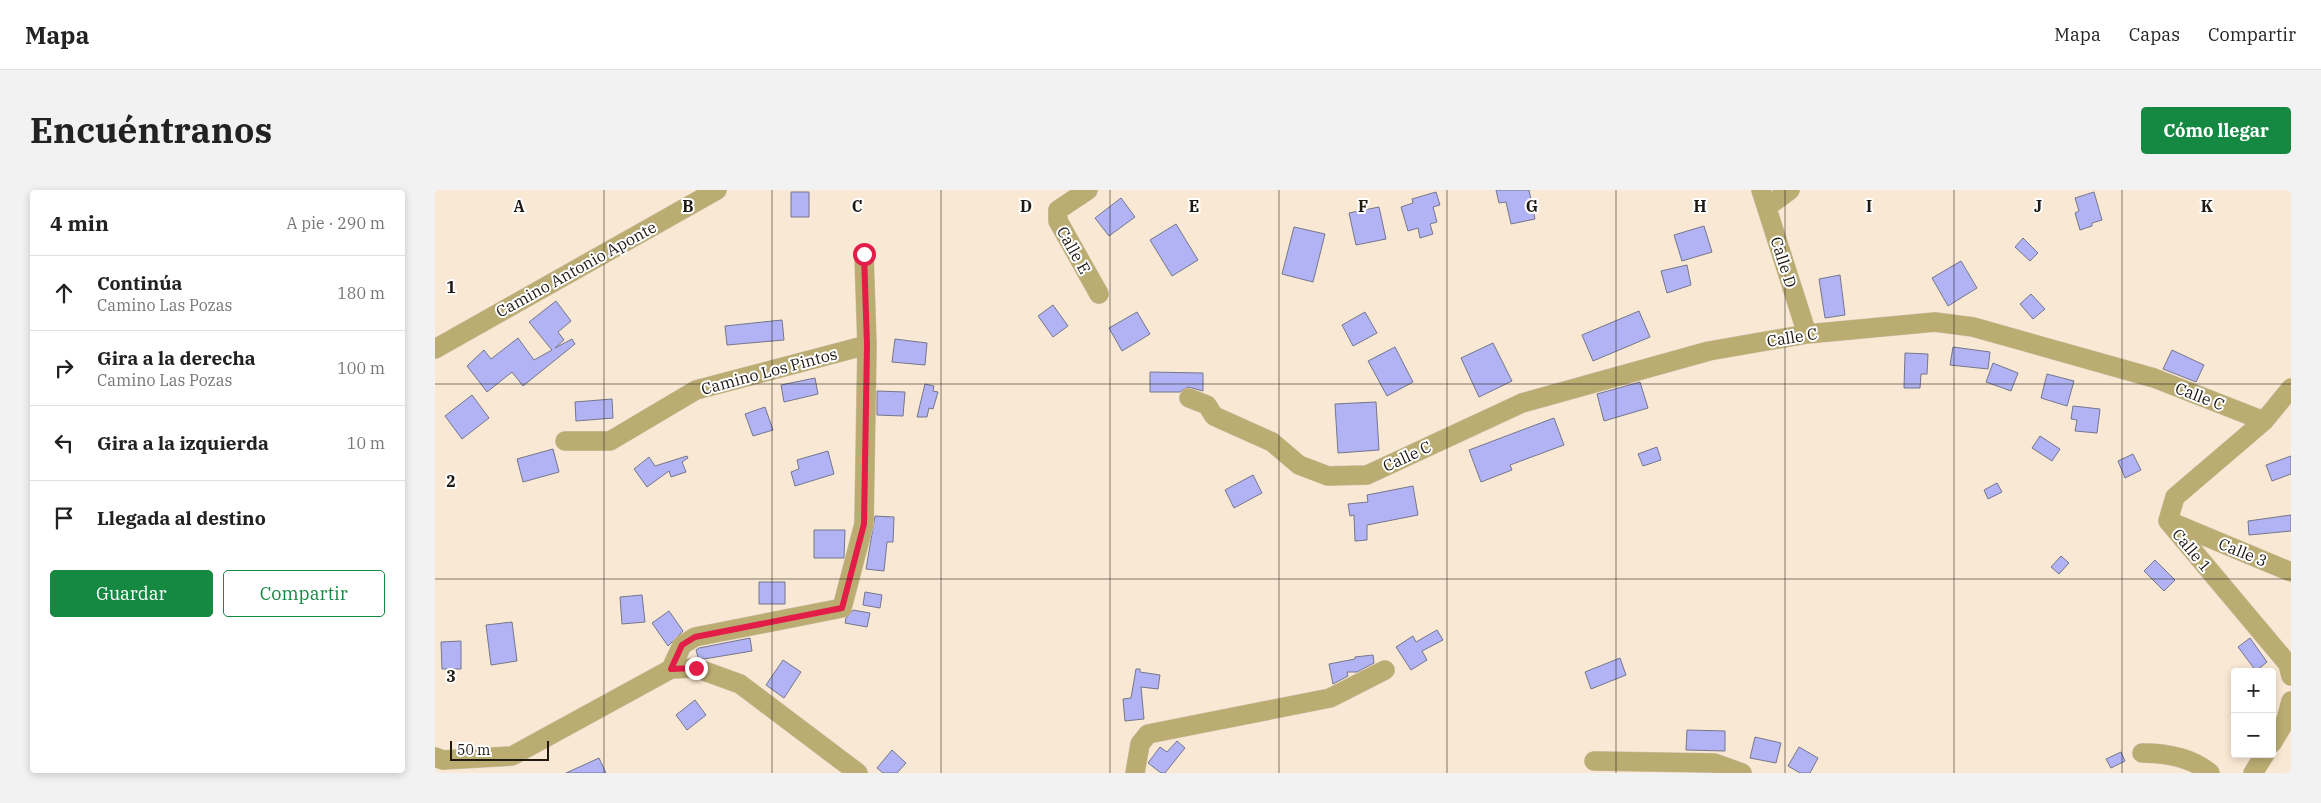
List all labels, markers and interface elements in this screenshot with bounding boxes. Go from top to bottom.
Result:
text: Mapa [25,19,89,51]
text: Mapa [2054,23,2101,46]
text: Capas [2129,23,2180,46]
text: Compartir [2208,23,2296,46]
text: Encuéntranos [30,107,272,153]
button: Cómo llegar [2141,107,2291,154]
text: A [513,196,525,216]
text: B [682,196,694,216]
text: C [852,196,862,216]
text: D [1020,196,1032,216]
text: E [1189,196,1199,216]
text: F [1358,196,1368,216]
text: G [1526,196,1538,216]
text: H [1694,196,1707,216]
text: I [1866,196,1872,216]
text: J [2034,196,2042,216]
text: K [2201,196,2214,216]
text: 4 min [50,209,109,237]
text: A pie · 290 m [287,213,385,233]
street label: Camino Antonio Aponte [492,217,660,321]
street label: Calle E [1053,223,1095,277]
street label: Calle D [1766,234,1802,290]
route start [853,243,876,266]
text: Continúa [97,271,182,295]
text: 1 [446,277,456,297]
icon: ahead [50,279,78,307]
text: 180 m [337,283,385,303]
text: Camino Las Pozas [97,295,232,315]
street label: Calle C [1765,323,1819,351]
street label: Camino Los Pintos [699,343,839,399]
text: Gira a la derecha [97,346,256,370]
icon: right [50,354,78,382]
text: 100 m [337,358,385,378]
text: Camino Las Pozas [97,370,232,390]
street label: Calle C [2173,377,2227,415]
icon: left [50,429,78,457]
text: Gira a la izquierda [97,431,269,455]
text: 10 m [347,433,385,453]
street label: Calle C [1380,436,1434,476]
text: 2 [446,471,456,491]
icon: arrive [50,504,78,532]
text: Llegada al destino [97,506,266,530]
street label: Calle 1 [2168,524,2216,576]
street label: Calle 3 [2216,533,2270,571]
button: Guardar [50,570,213,617]
button: Compartir [223,570,385,617]
route end [685,657,708,680]
text: 3 [446,666,456,686]
map controls [2231,668,2276,758]
button: + [2231,668,2276,713]
button: − [2231,713,2276,758]
scale bar [450,738,549,761]
text: 50 m [457,741,490,759]

